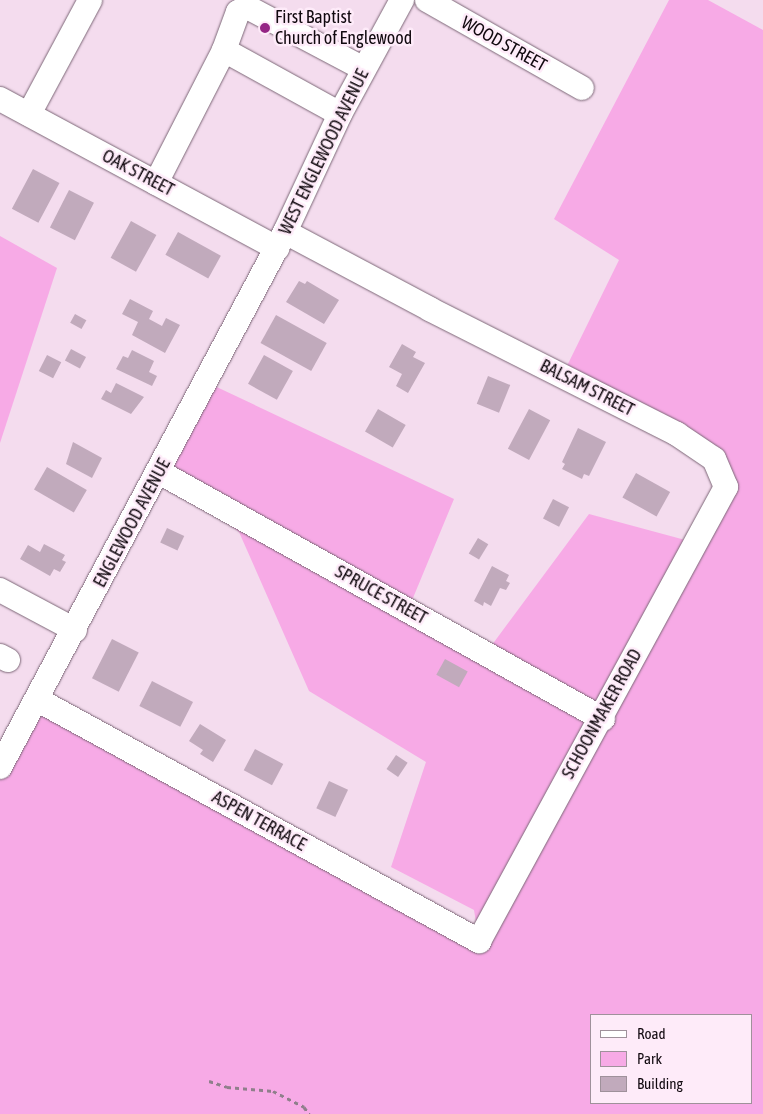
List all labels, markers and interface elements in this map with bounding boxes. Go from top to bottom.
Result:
place label: First Baptist Church of Englewood [275,7,412,50]
street label: WOOD STREET [458,12,550,76]
marker: First Baptist Church of Englewood [259,22,271,34]
street label: WEST ENGLEWOOD AVENUE [275,66,373,238]
street label: OAK STREET [98,145,178,201]
street label: BALSAM STREET [536,355,638,421]
street label: ENGLEWOOD AVENUE [89,455,175,591]
street label: SPRUCE STREET [331,561,431,629]
street label: SCHOONMAKER ROAD [557,645,647,783]
street label: ASPEN TERRACE [208,786,310,856]
legend [590,1014,753,1104]
text: Road [637,1025,666,1042]
text: Park [637,1050,662,1067]
text: Building [637,1075,683,1092]

